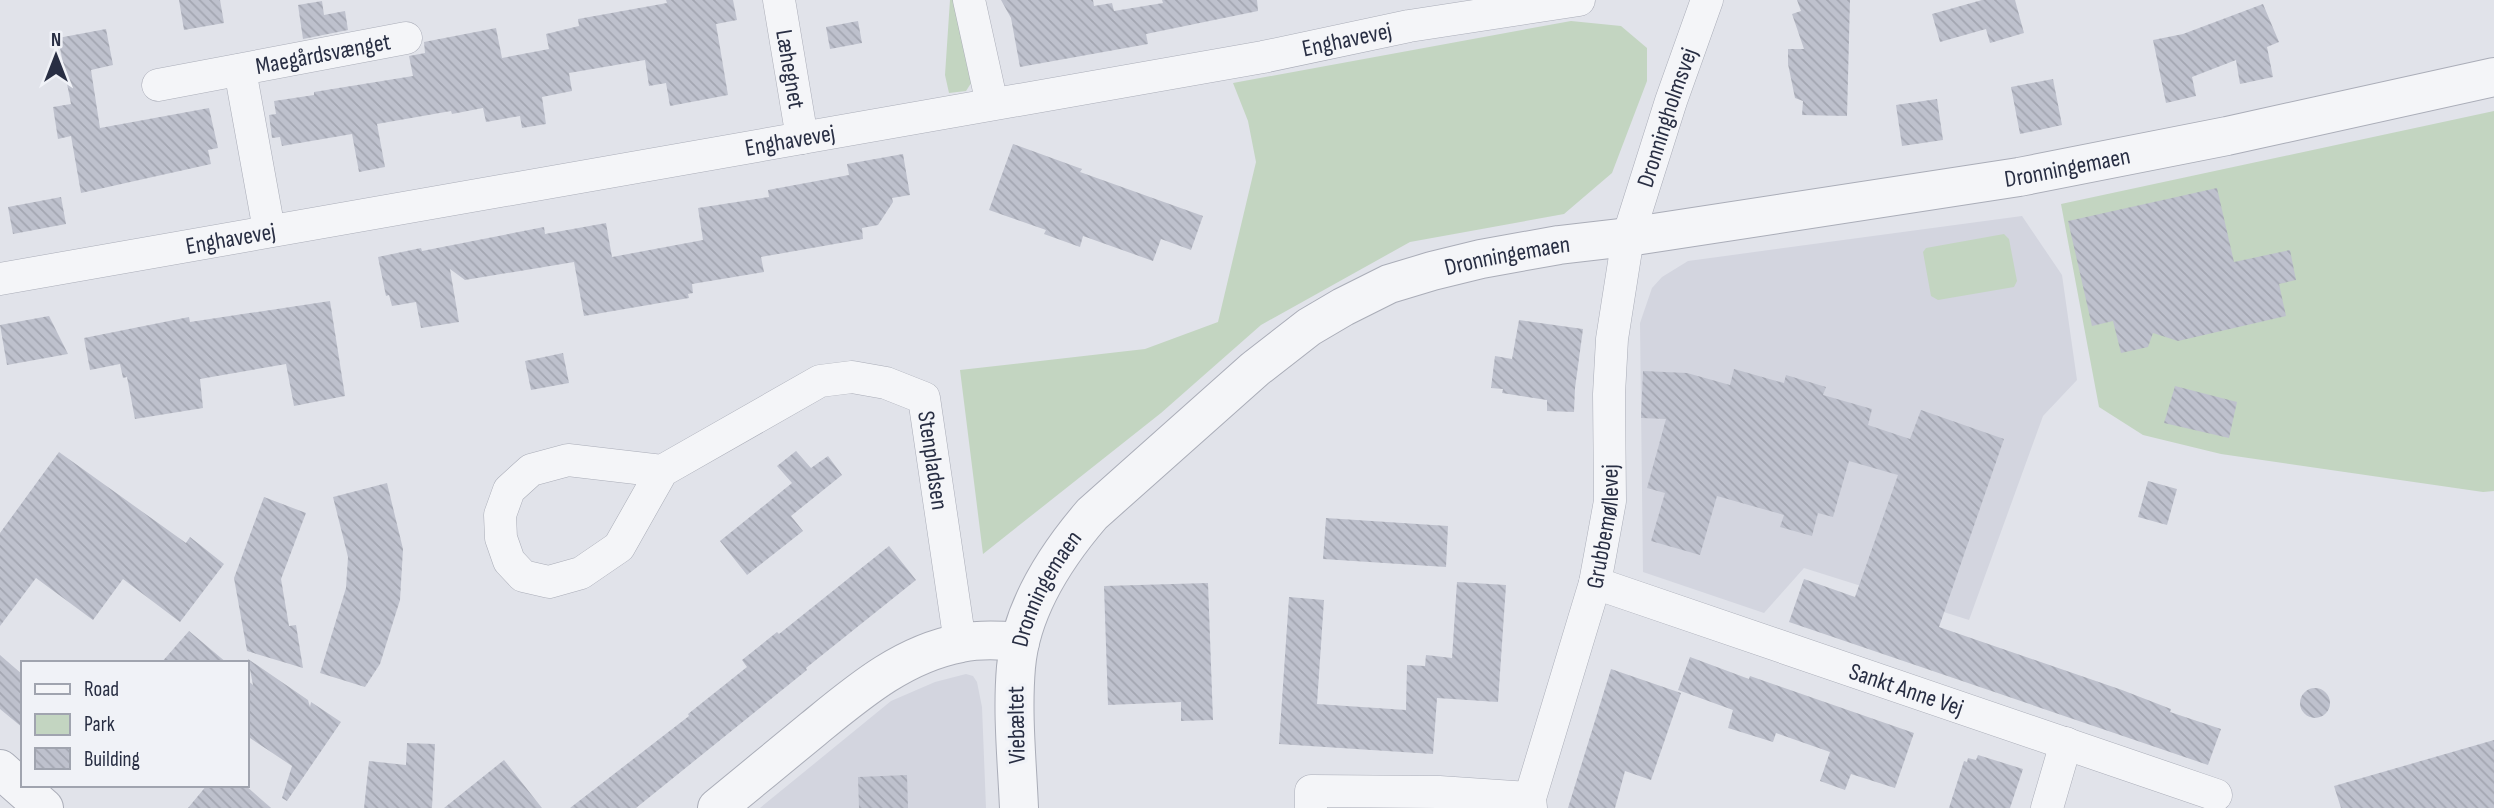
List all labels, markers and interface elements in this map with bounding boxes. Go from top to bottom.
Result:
street label: Enghavevej [1299,16,1394,63]
north arrow [21,21,91,91]
street label: Maegårdsvænget [253,27,393,81]
street label: Læhegnet [769,27,811,111]
text: N [51,29,61,52]
street label: Dronningholmsvej [1631,44,1704,191]
street label: Enghavevej [743,119,837,163]
street label: Dronningemaen [2003,141,2133,194]
street label: Enghavevej [183,217,278,261]
street label: Dronningemaen [1442,230,1572,282]
street label: Stenpladsen [911,409,954,512]
street label: Grubbemøllevej [1580,464,1625,591]
street label: Dronningemaen [1005,525,1088,650]
street label: Sankt Anne Vej [1845,657,1967,723]
legend [21,661,248,787]
text: Road [84,677,119,702]
street label: Viebæltet [1001,686,1032,764]
text: Park [84,712,115,737]
text: Building [84,747,140,772]

